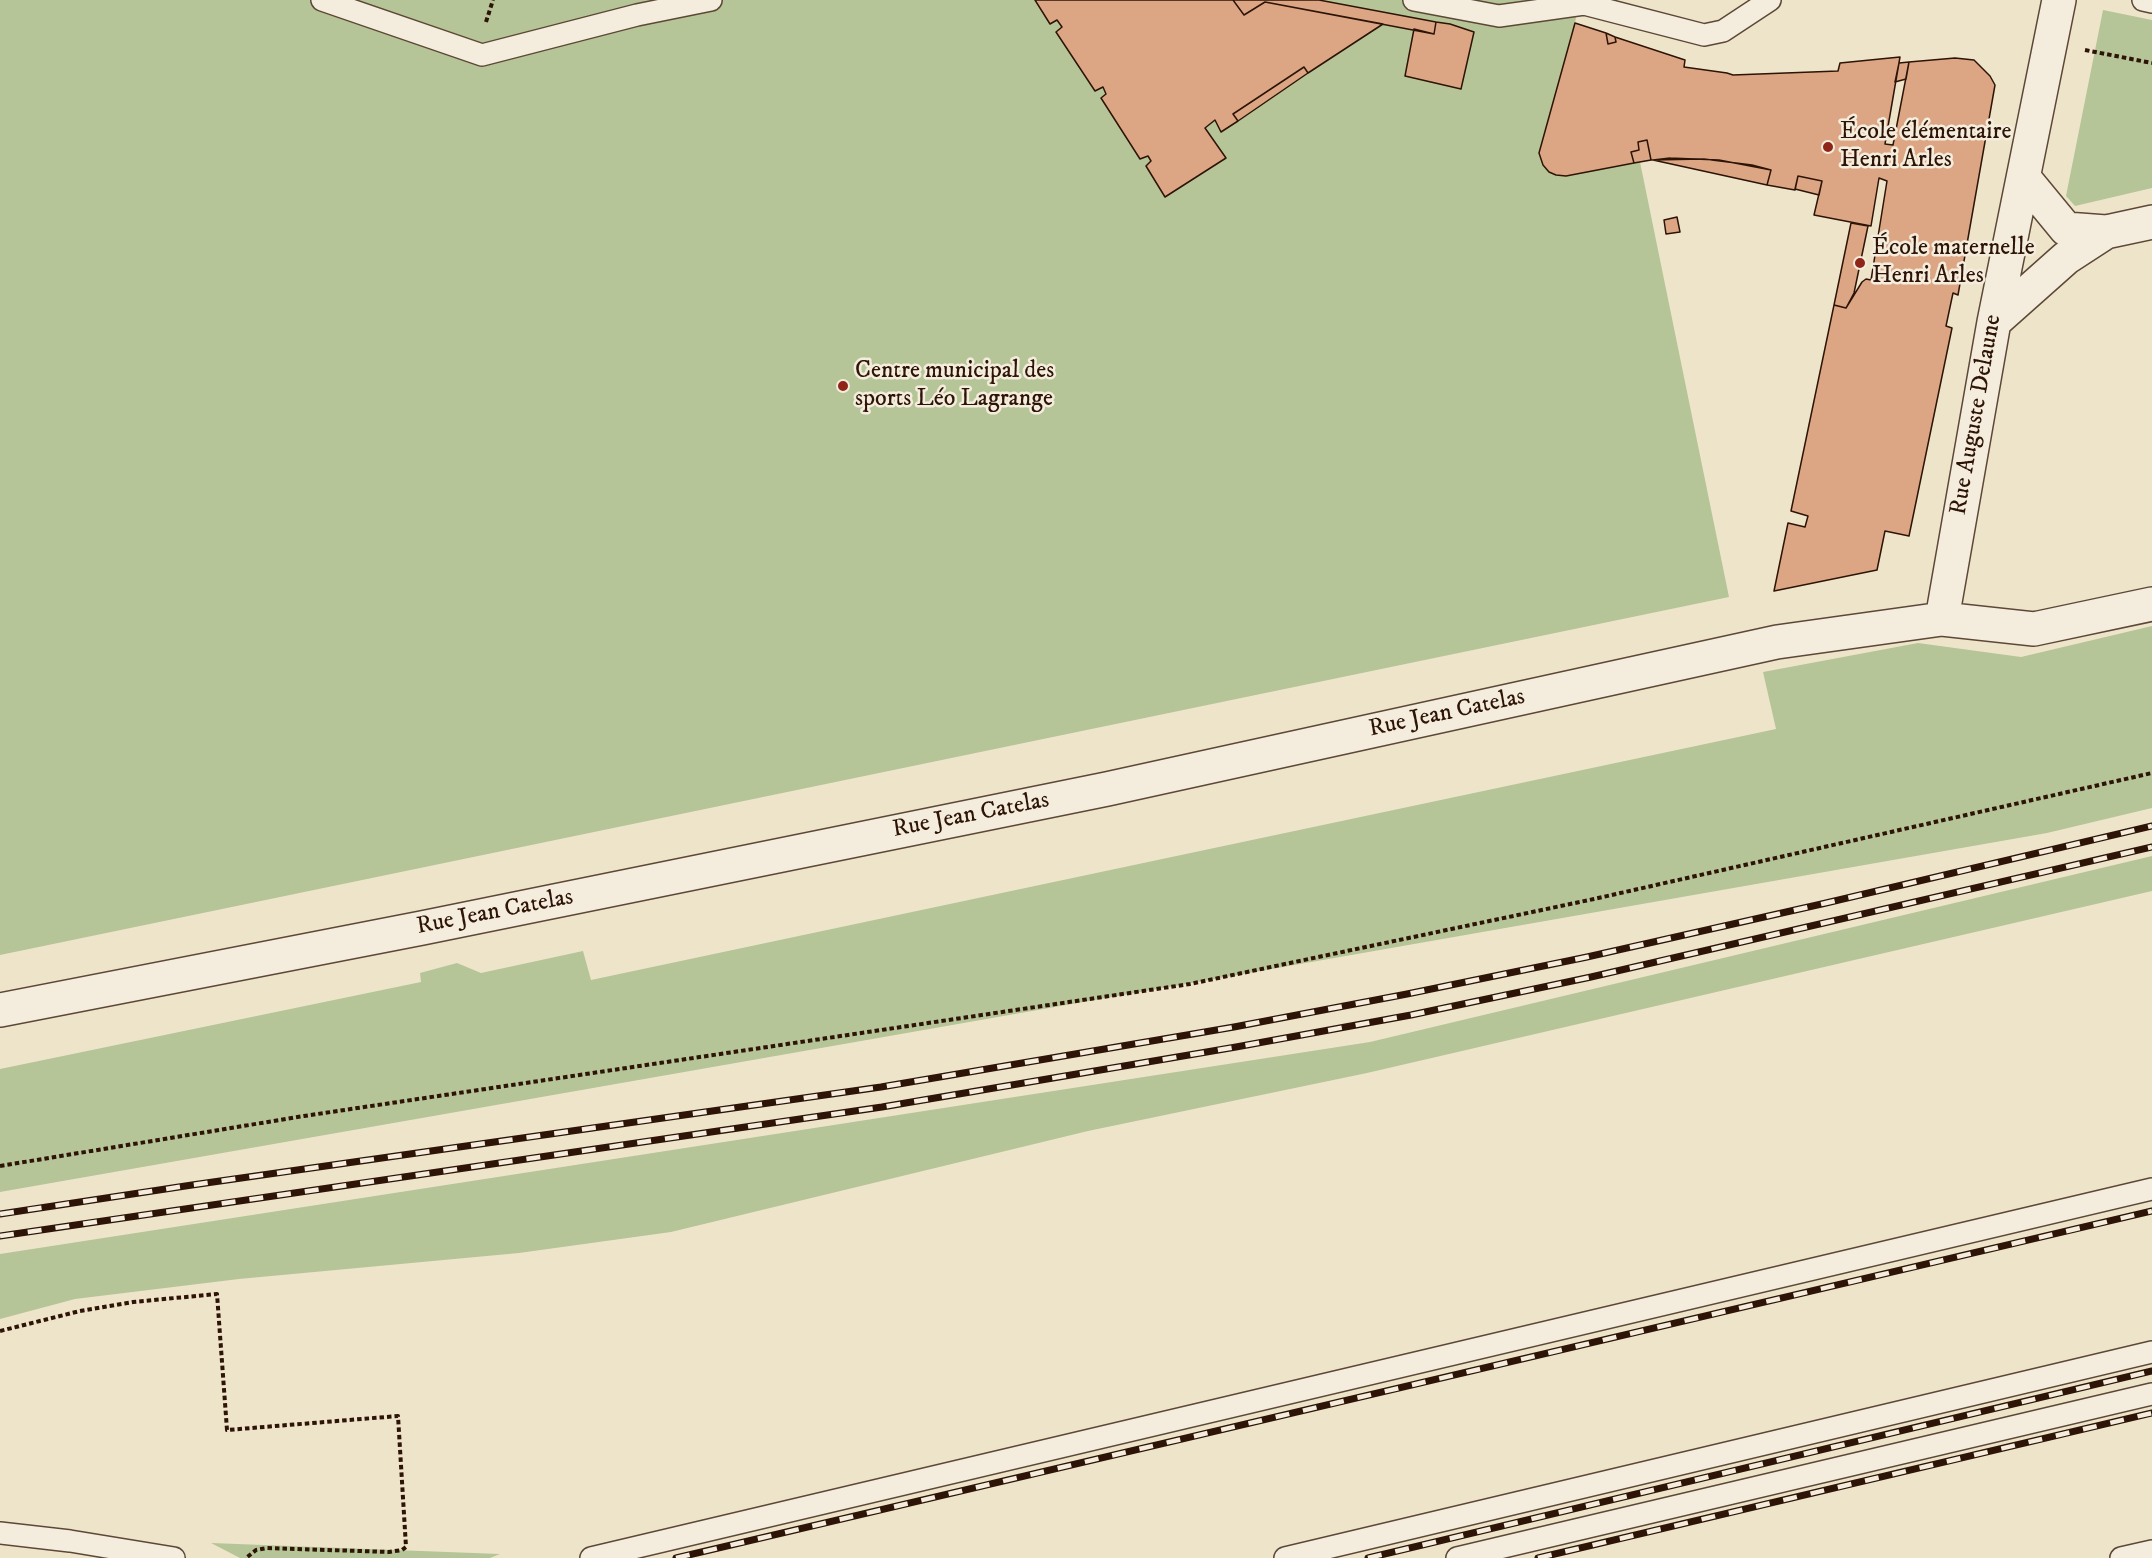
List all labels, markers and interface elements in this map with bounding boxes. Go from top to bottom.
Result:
place label: École élémentaire Henri Arles [1840,119,2011,175]
marker: École élémentaire Henri Arles [1821,140,1835,154]
place label: École maternelle Henri Arles [1872,235,2035,291]
marker: École maternelle Henri Arles [1853,256,1867,270]
street label: Rue Auguste Delaune [1945,313,2009,517]
place label: Centre municipal des sports Léo Lagrange [855,358,1054,414]
marker: Centre municipal des sports Léo Lagrange [836,379,850,393]
street label: Rue Jean Catelas [1366,683,1528,745]
street label: Rue Jean Catelas [890,787,1052,845]
street label: Rue Jean Catelas [414,884,576,942]

